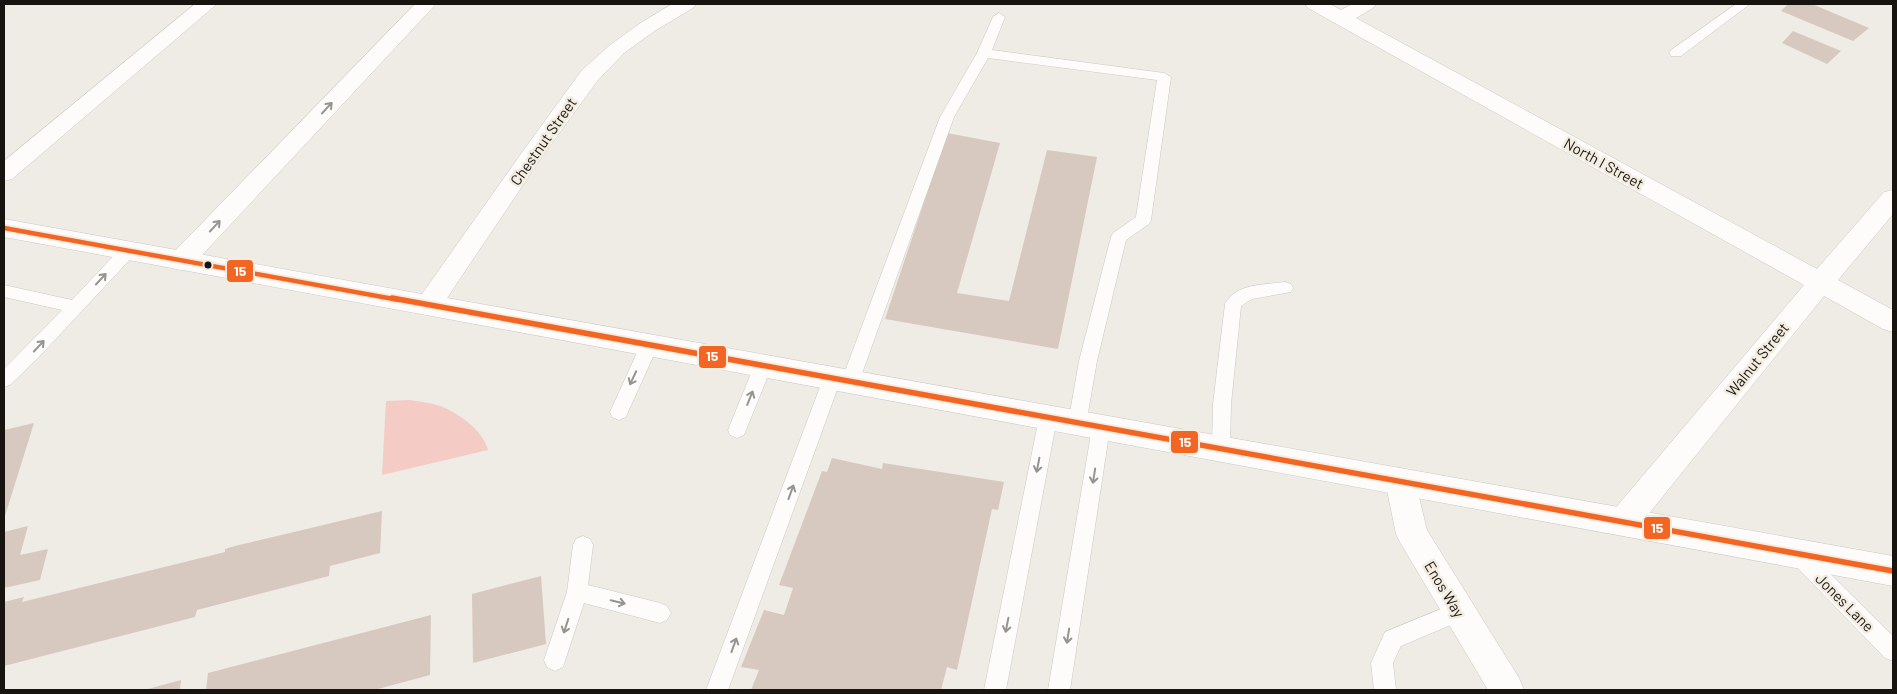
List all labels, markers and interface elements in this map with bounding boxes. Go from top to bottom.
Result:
street label: Chestnut Street [506,94,580,188]
one-way arrow [321,102,333,115]
street label: North I Street [1561,134,1647,192]
one-way arrow [209,220,221,233]
line badge: 15 [226,259,254,283]
unlabelled marker [203,260,213,270]
text: 15 [234,262,247,279]
one-way arrow [95,273,107,285]
street label: Walnut Street [1722,319,1792,399]
one-way arrow [33,340,45,353]
line badge: 15 [698,345,727,369]
text: 15 [706,347,719,364]
one-way arrow [628,370,638,385]
one-way arrow [746,391,755,406]
line badge: 15 [1170,430,1199,454]
text: 15 [1179,433,1192,450]
one-way arrow [1033,457,1043,473]
one-way arrow [1089,468,1099,484]
one-way arrow [787,485,796,501]
line badge: 15 [1643,516,1671,540]
text: 15 [1651,519,1664,536]
street label: Enos Way [1421,558,1469,620]
street label: Jones Lane [1812,569,1878,635]
one-way arrow [610,598,626,607]
one-way arrow [1002,617,1012,633]
one-way arrow [560,618,570,634]
one-way arrow [1063,628,1073,644]
one-way arrow [730,637,739,653]

